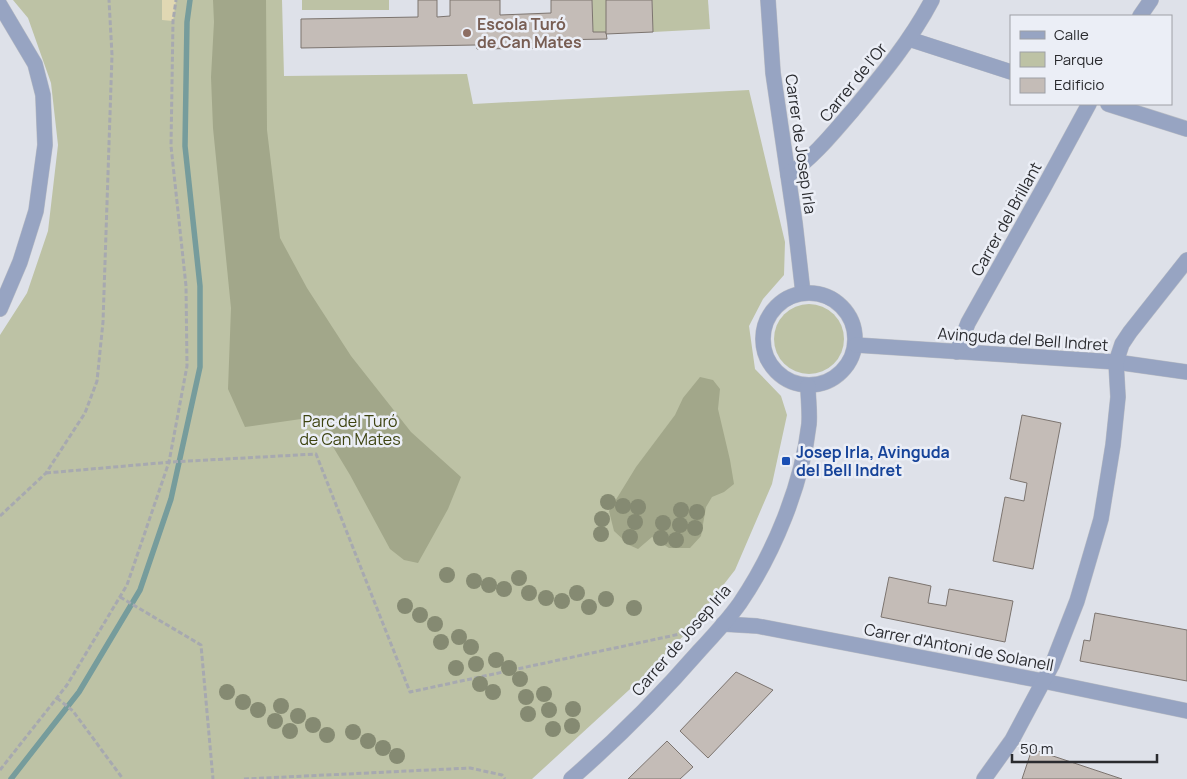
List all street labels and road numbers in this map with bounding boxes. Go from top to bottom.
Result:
street label: Carrer de l'Or [814,38,892,126]
street label: Carrer de Josep Irla [780,73,822,215]
street label: Carrer del Brillant [965,158,1047,280]
street label: Avinguda del Bell Indret [937,322,1109,356]
street label: Carrer de Josep Irla [626,580,736,700]
street label: Carrer d'Antoni de Solanell [862,618,1056,676]

